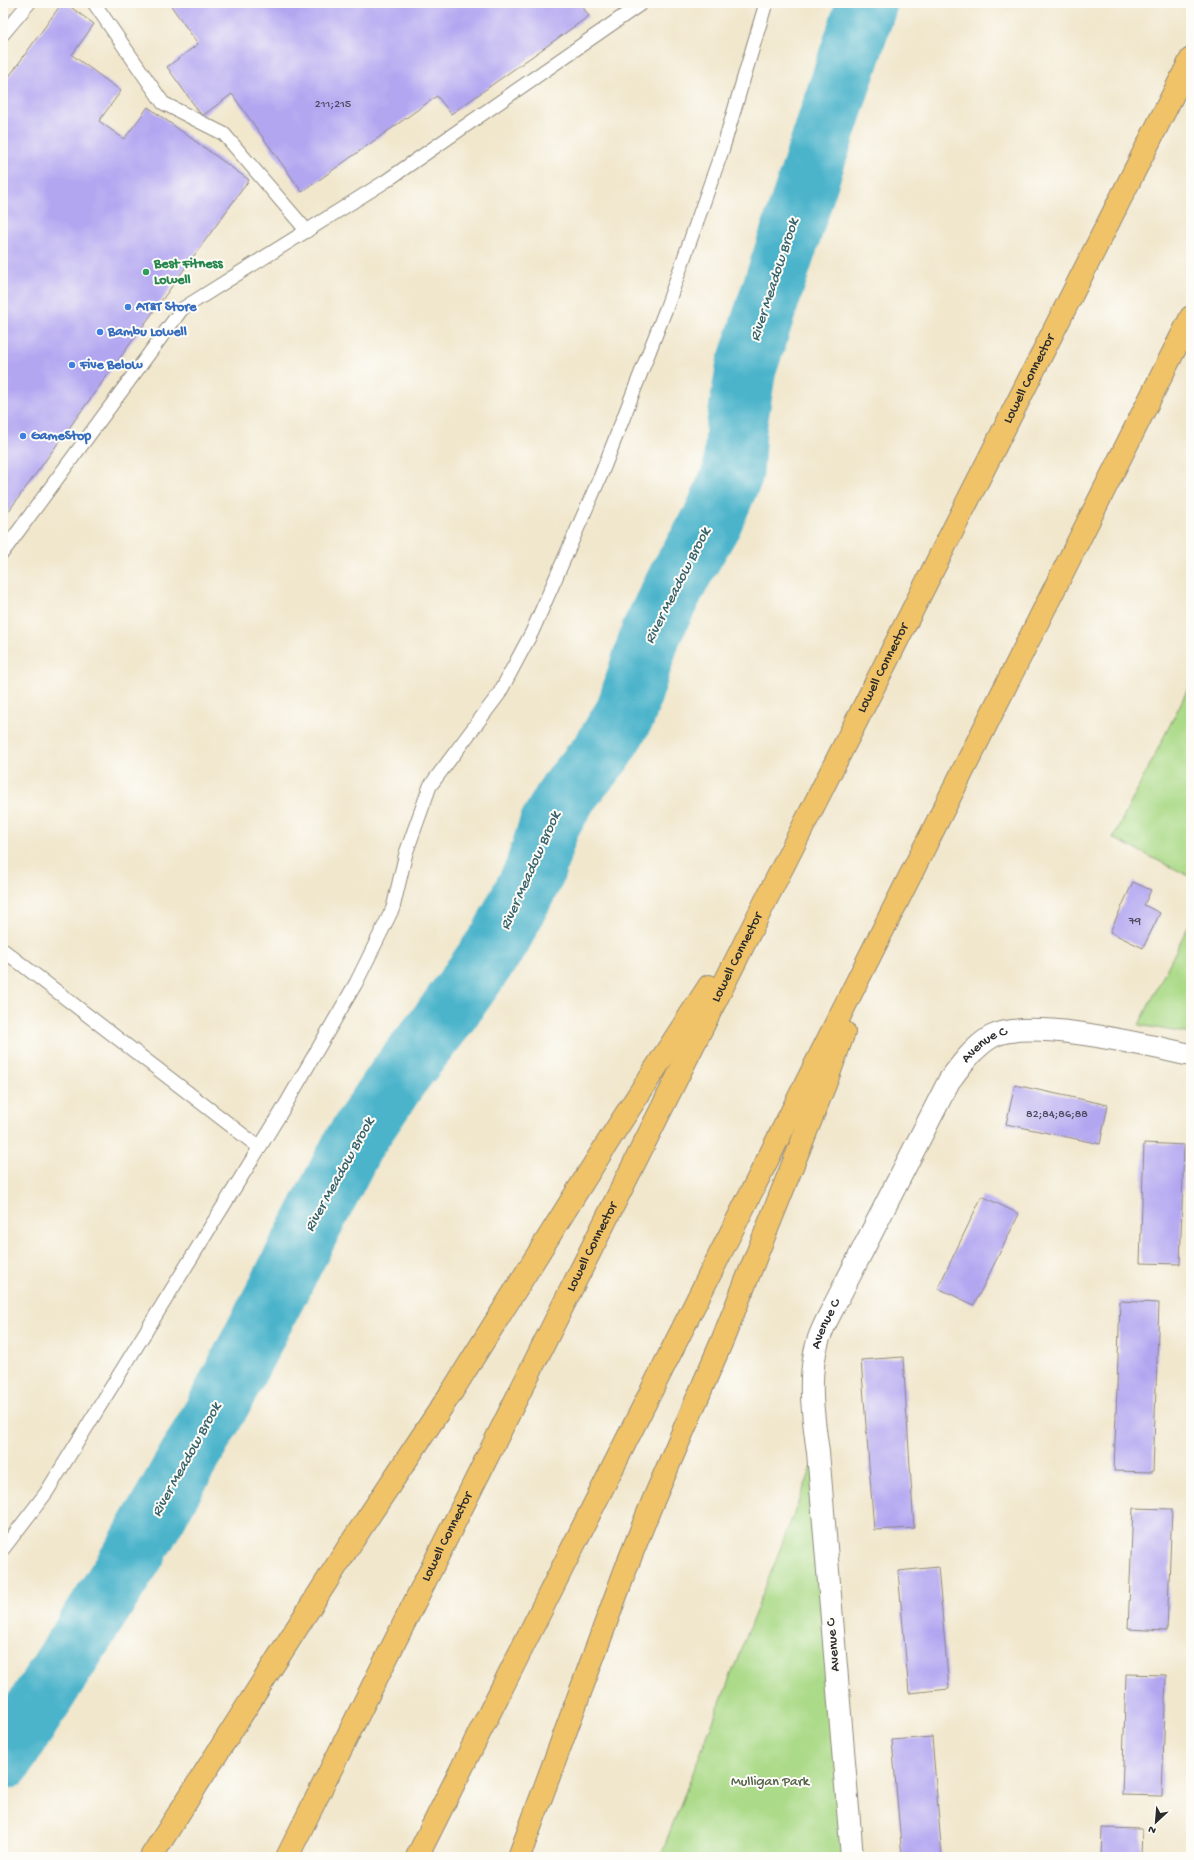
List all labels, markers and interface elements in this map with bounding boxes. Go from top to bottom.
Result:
house number: 211;215 [315,98,351,112]
water label: River Meadow Brook [747,215,804,344]
place label: Best Fitness Lowell [153,256,224,289]
marker: Best Fitness Lowell [141,267,151,277]
place label: AT&T Store [135,299,197,316]
marker: AT&T Store [123,302,133,312]
place label: Bambu Lowell [107,324,187,341]
marker: Bambu Lowell [95,327,105,337]
street label: Lowell Connector [1000,330,1060,427]
place label: Five Below [79,357,143,374]
marker: Five Below [67,360,77,370]
place label: GameStop [31,428,91,445]
marker: GameStop [18,431,28,441]
water label: River Meadow Brook [641,524,716,647]
street label: Lowell Connector [853,620,913,716]
water label: River Meadow Brook [497,808,566,933]
street label: Lowell Connector [708,909,767,1005]
house number: 79 [1128,915,1141,929]
street label: Avenue C [958,1023,1010,1067]
house number: 82;84;86;88 [1026,1108,1088,1122]
water label: River Meadow Brook [301,1114,379,1235]
street label: Lowell Connector [563,1198,622,1295]
street label: Avenue C [808,1295,845,1351]
water label: River Meadow Brook [148,1399,226,1520]
street label: Lowell Connector [418,1488,477,1585]
street label: Avenue C [823,1616,845,1672]
park label: Mulligan Park [731,1774,811,1791]
north arrow [1136,1802,1176,1842]
text: N [1147,1822,1158,1836]

